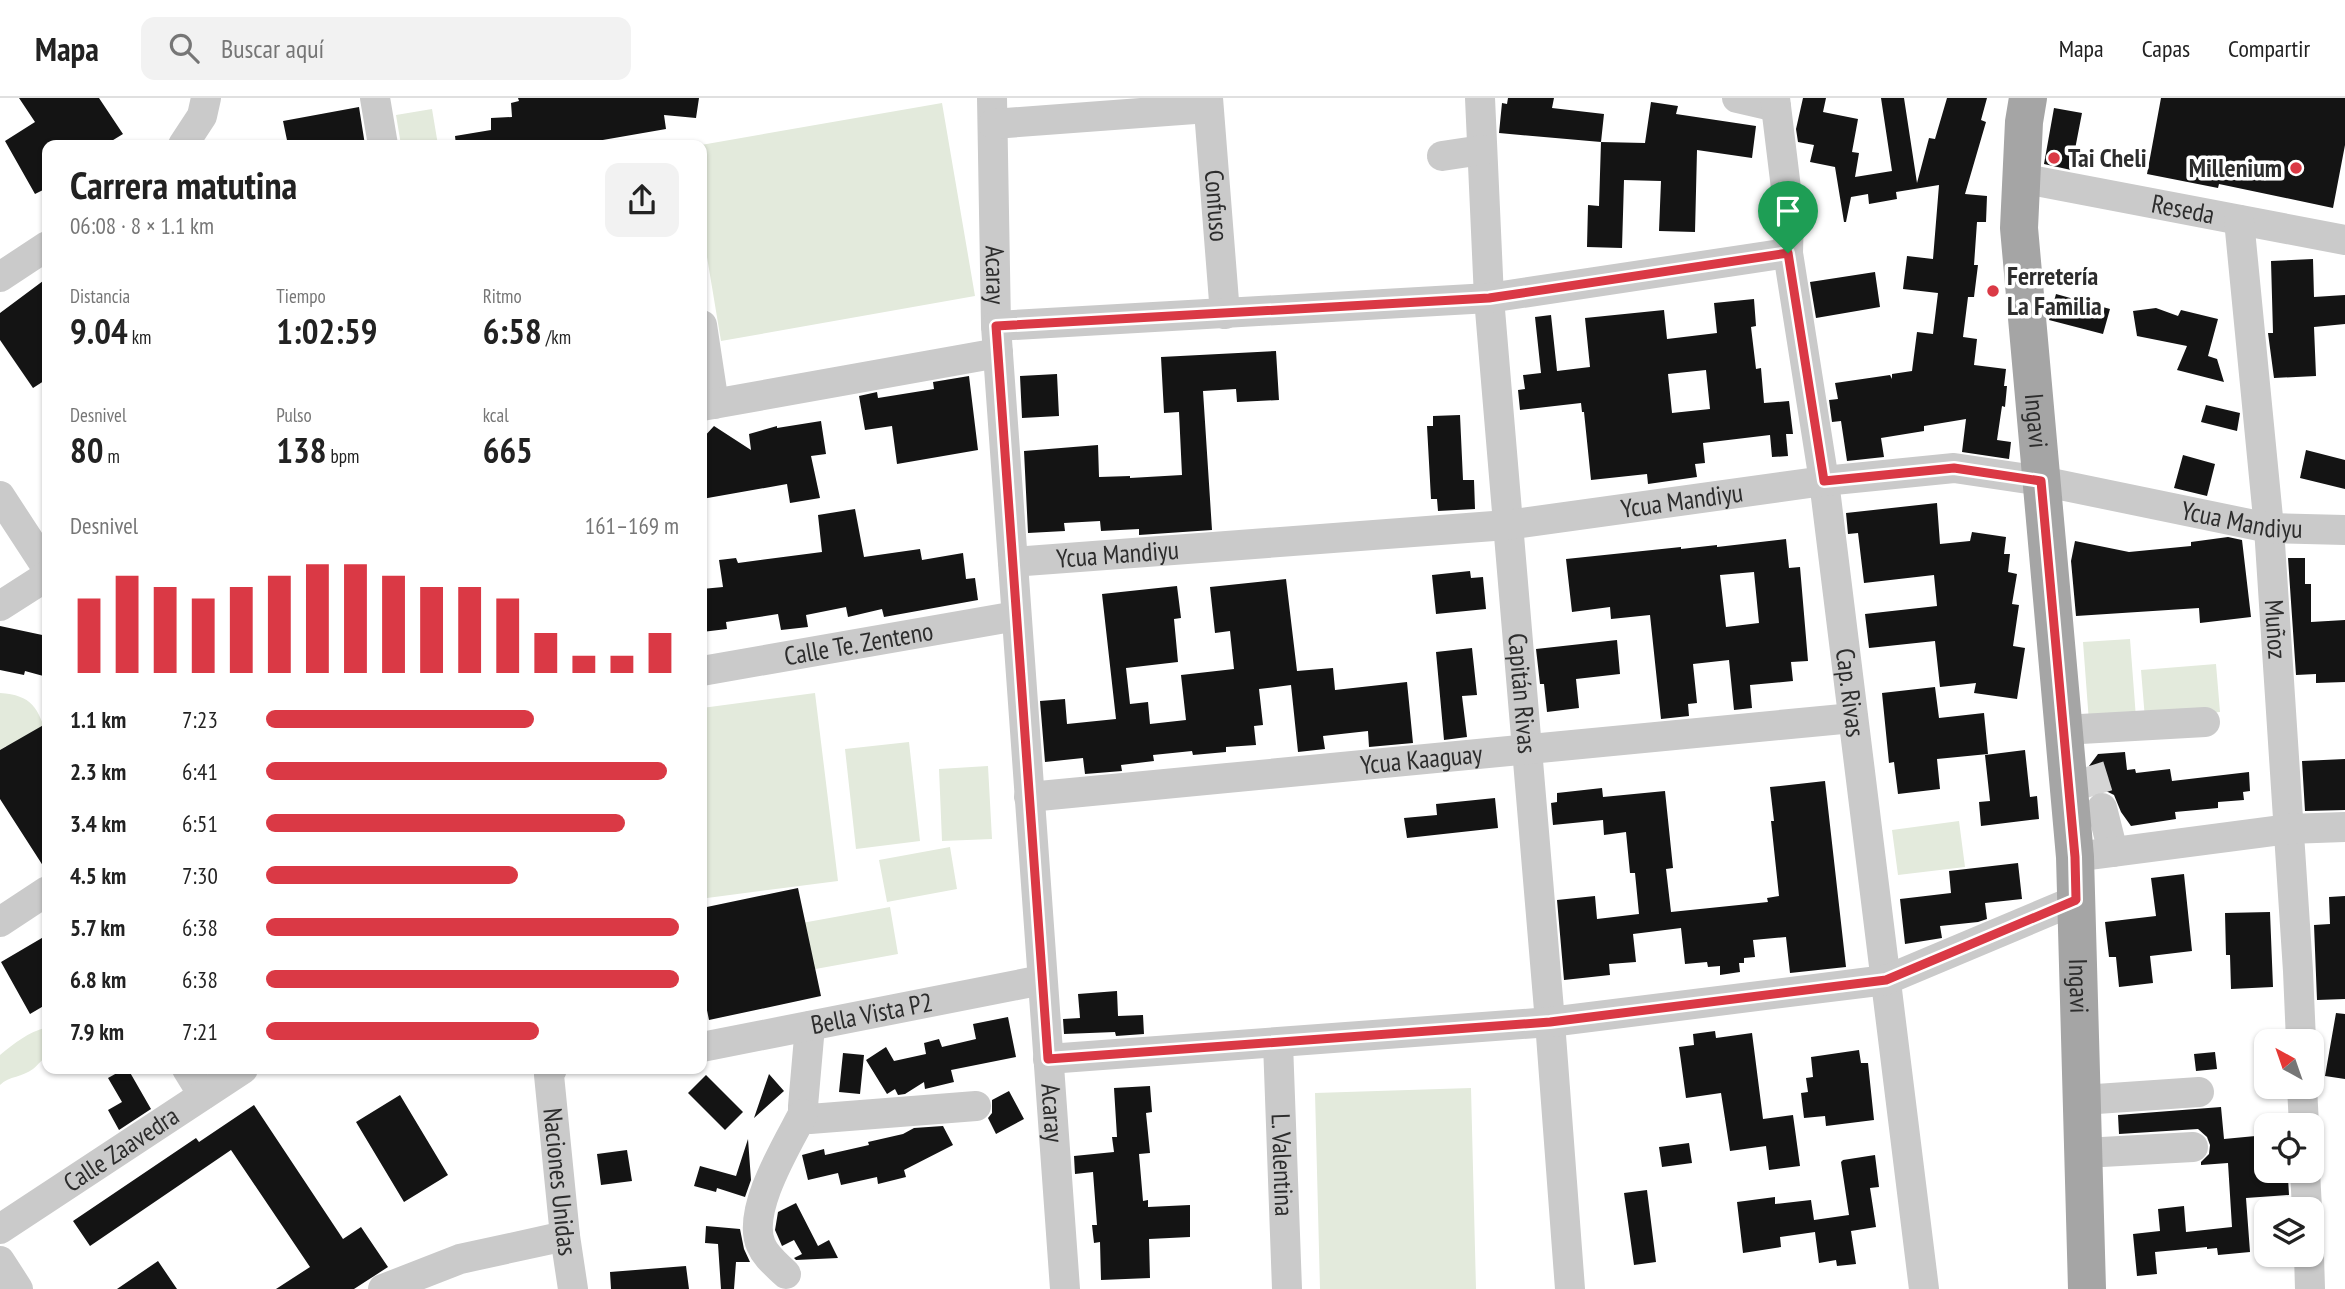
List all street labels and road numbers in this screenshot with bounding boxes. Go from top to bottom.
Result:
street label: Confuso [1198,169,1236,243]
street label: Reseda [2149,186,2217,231]
street label: Acaray [979,245,1013,305]
street label: Ingavi [2018,392,2056,450]
street label: Ycua Mandiyu [1619,475,1745,525]
street label: Ycua Mandiyu [2178,493,2303,545]
street label: Ycua Mandiyu [1055,533,1180,575]
street label: Muñoz [2258,598,2295,660]
street label: Calle Te. Zenteno [782,614,935,672]
street label: Capitán Rivas [1501,632,1544,755]
street label: Cap. Rivas [1829,646,1873,739]
street label: Ycua Kaaguay [1359,737,1484,781]
street label: Ingavi [2062,958,2096,1014]
street label: Bella Vista P2 [808,985,935,1041]
street label: Acaray [1034,1082,1071,1144]
street label: Calle Zaavedra [57,1099,185,1199]
street label: Naciones Unidas [536,1106,585,1258]
street label: L. Valentina [1265,1113,1301,1217]

